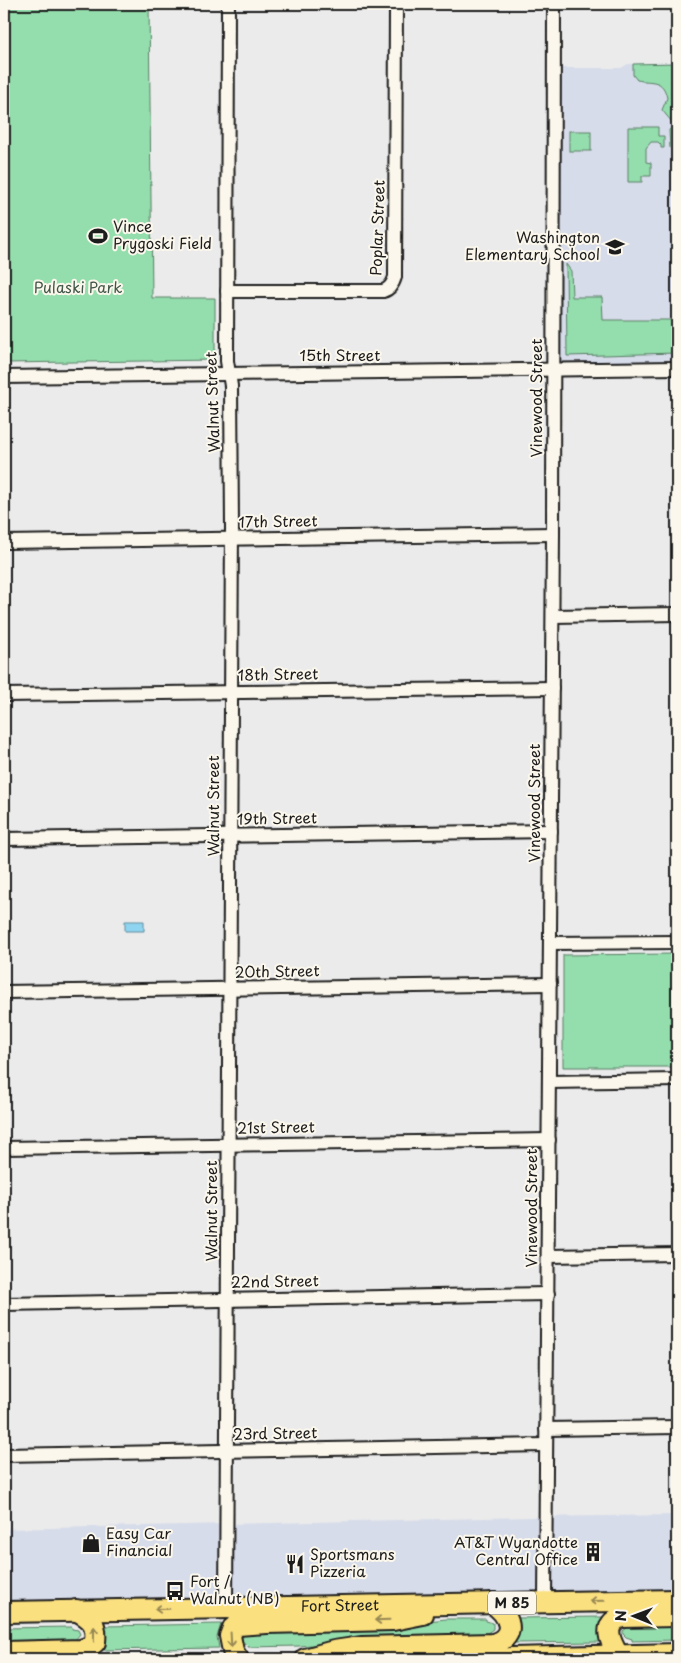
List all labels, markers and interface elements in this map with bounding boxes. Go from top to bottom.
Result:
street label: Poplar Street [363,180,390,276]
place label: Vince Prygoski Field [113,214,212,254]
sports icon: Vince Prygoski Field [87,225,109,247]
place label: Washington Elementary School [465,225,600,265]
school or university icon: Washington Elementary School [604,236,626,258]
park label: Pulaski Park [34,275,122,298]
street label: Vinewood Street [524,339,547,457]
street label: 15th Street [300,343,380,366]
street label: Walnut Street [198,351,225,453]
street label: 17th Street [238,508,318,533]
street label: 18th Street [237,661,319,686]
street label: Vinewood Street [522,744,545,862]
street label: Walnut Street [201,755,224,857]
street label: 19th Street [237,805,317,830]
street label: 20th Street [234,958,320,983]
street label: 21st Street [237,1114,315,1139]
street label: Vinewood Street [519,1149,542,1267]
street label: Walnut Street [199,1160,222,1262]
street label: 22nd Street [231,1268,319,1293]
street label: 23rd Street [233,1420,317,1445]
place label: Easy Car Financial [106,1521,172,1561]
place label: AT&T Wyandotte Central Office [454,1530,578,1570]
shop icon: Easy Car Financial [80,1532,102,1554]
building icon: AT&T Wyandotte Central Office [582,1541,604,1563]
place label: Sportsmans Pizzeria [310,1542,395,1582]
restaurant icon: Sportsmans Pizzeria [284,1553,306,1575]
place label: Fort / Walnut (NB) [190,1569,280,1609]
bus stop icon: Fort / Walnut (NB) [164,1580,186,1602]
north arrow [608,1590,658,1640]
street label: Fort Street [301,1592,379,1617]
road number: M 85 [488,1592,536,1615]
one-way arrow [590,1596,606,1606]
one-way arrow [154,1604,170,1614]
text: N [610,1610,631,1621]
one-way arrow [374,1616,390,1625]
one-way arrow [89,1627,99,1643]
one-way arrow [227,1632,236,1648]

